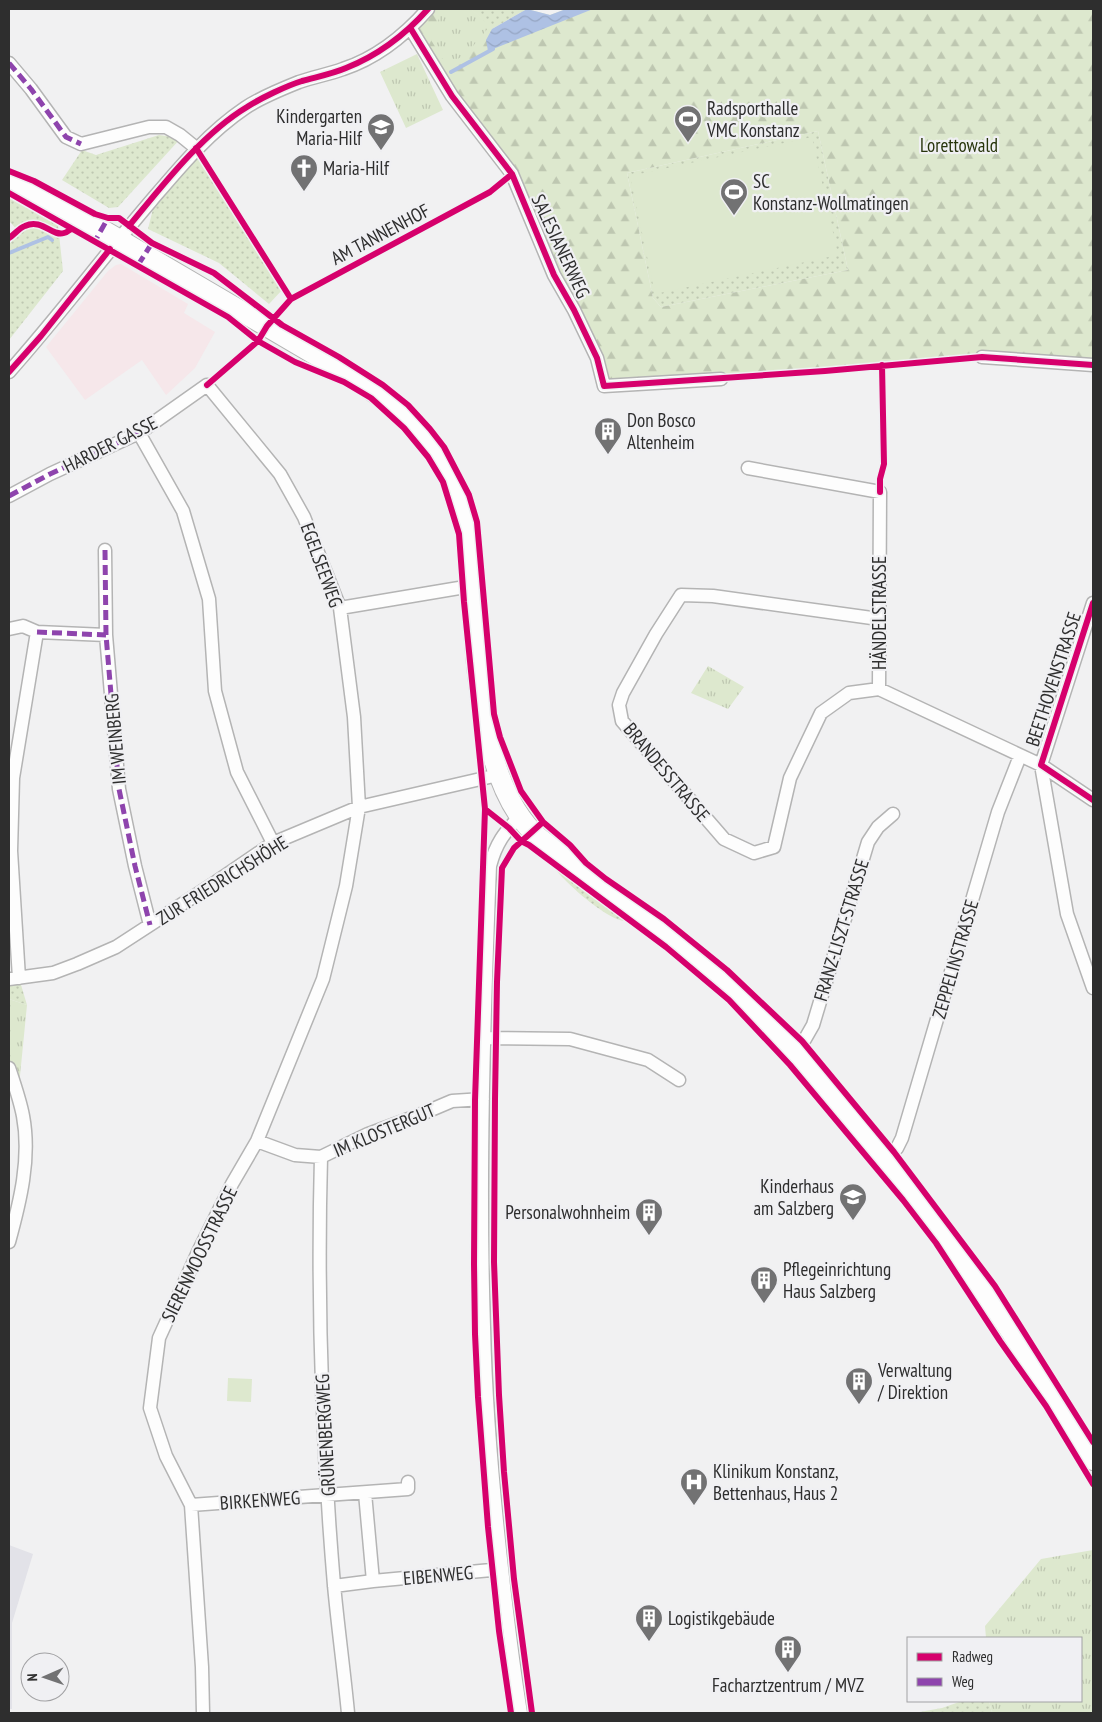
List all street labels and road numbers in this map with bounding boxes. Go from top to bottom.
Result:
street label: SALESIANERWEG [526,190,596,302]
street label: AM TANNENHOF [327,198,434,270]
street label: HARDER GASSE [59,410,161,478]
street label: EGELSEEWEG [296,519,348,611]
street label: HÄNDELSTRASSE [867,556,891,670]
street label: BEETHOVENSTRASSE [1020,609,1086,749]
street label: IM WEINBERG [99,693,131,785]
street label: BRANDESSTRASSE [619,718,715,826]
street label: ZUR FRIEDRICHSHÖHE [152,830,292,930]
street label: FRANZ-LISZT-STRASSE [808,856,874,1004]
street label: ZEPPELINSTRASSE [927,897,983,1021]
street label: IM KLOSTERGUT [329,1098,439,1162]
street label: SIERENMOOSSTRASSE [156,1182,242,1326]
street label: GRÜNENBERGWEG [310,1373,340,1497]
street label: BIRKENWEG [219,1485,301,1515]
street label: EIBENWEG [402,1560,474,1590]

